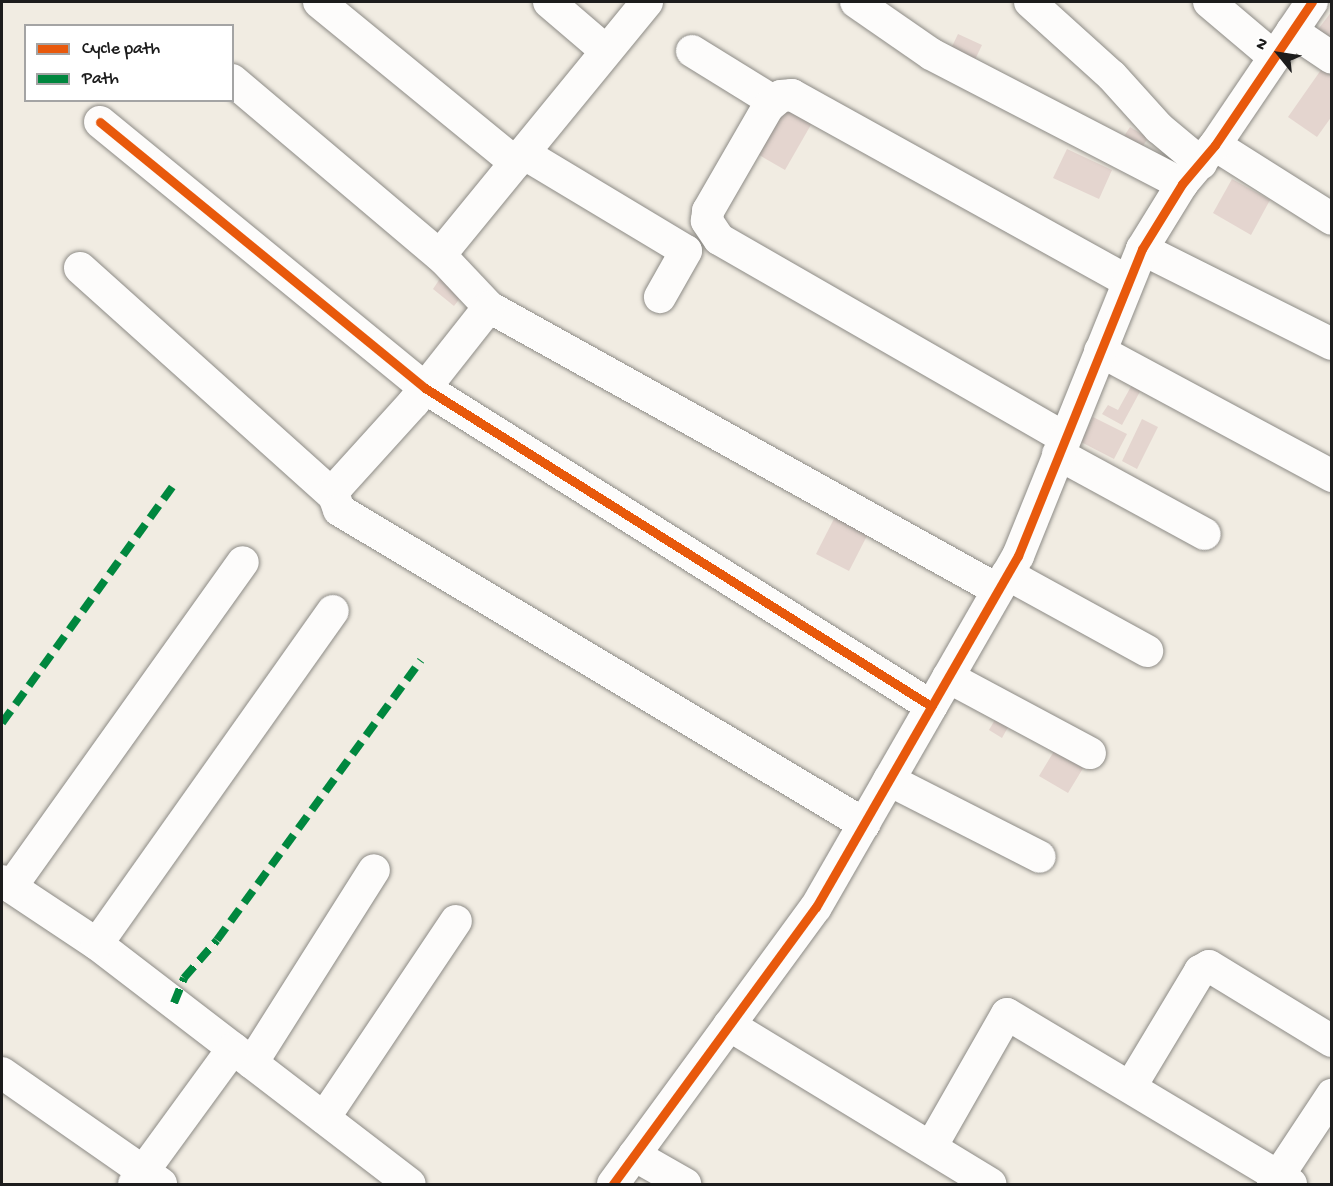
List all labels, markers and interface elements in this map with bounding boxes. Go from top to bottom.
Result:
legend [24,24,234,102]
north arrow [1249,24,1309,84]
text: N [1252,35,1274,54]
text: Cycle path [82,39,160,60]
text: Path [82,69,119,90]

